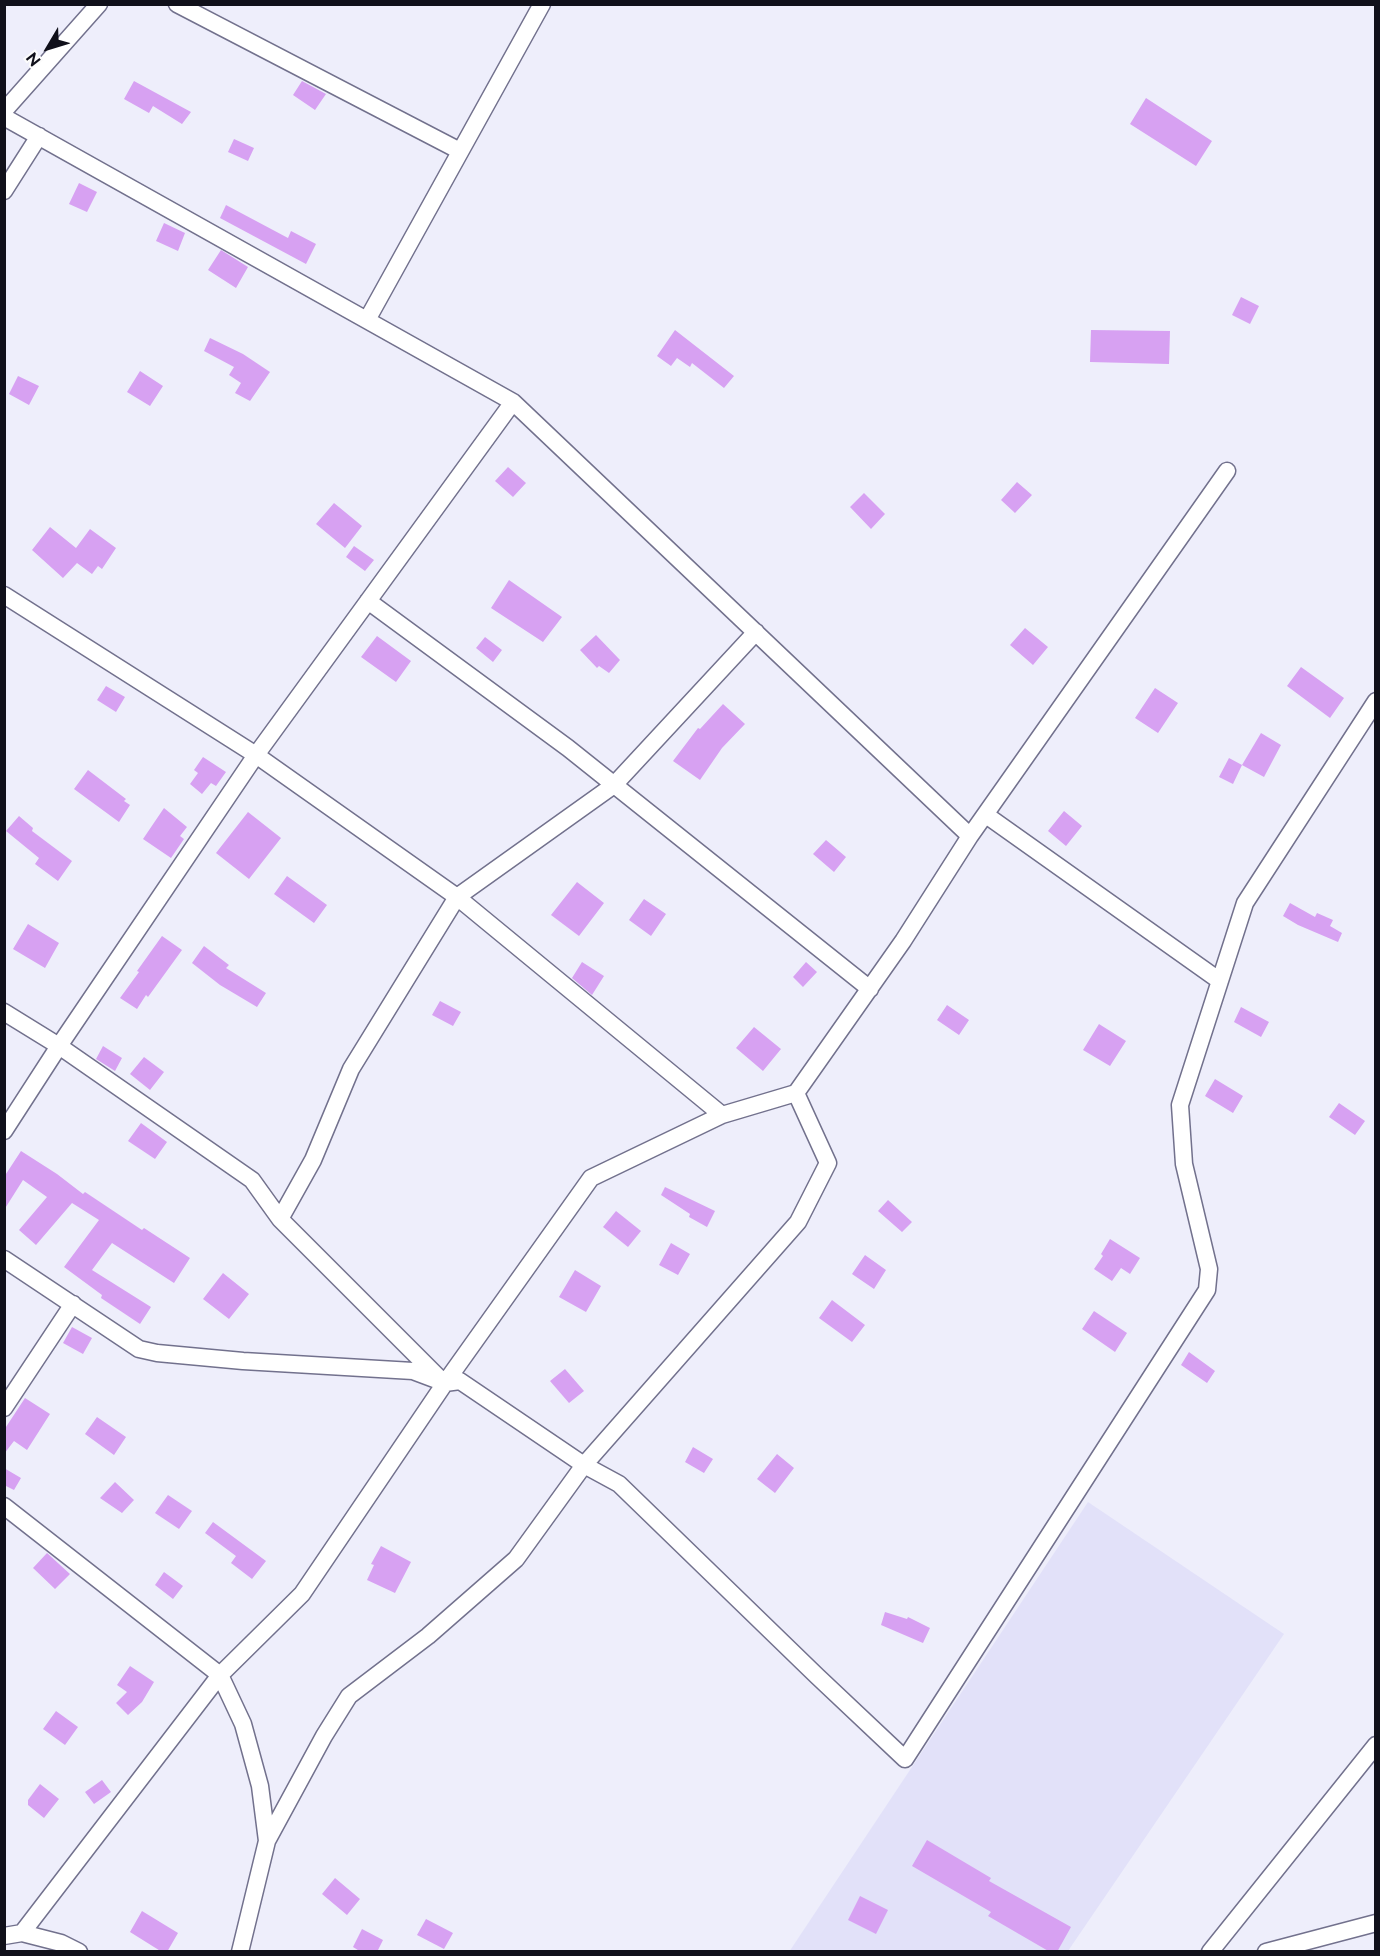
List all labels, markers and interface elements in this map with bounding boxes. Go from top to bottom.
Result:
north arrow [18,18,78,78]
text: N [22,49,45,70]

